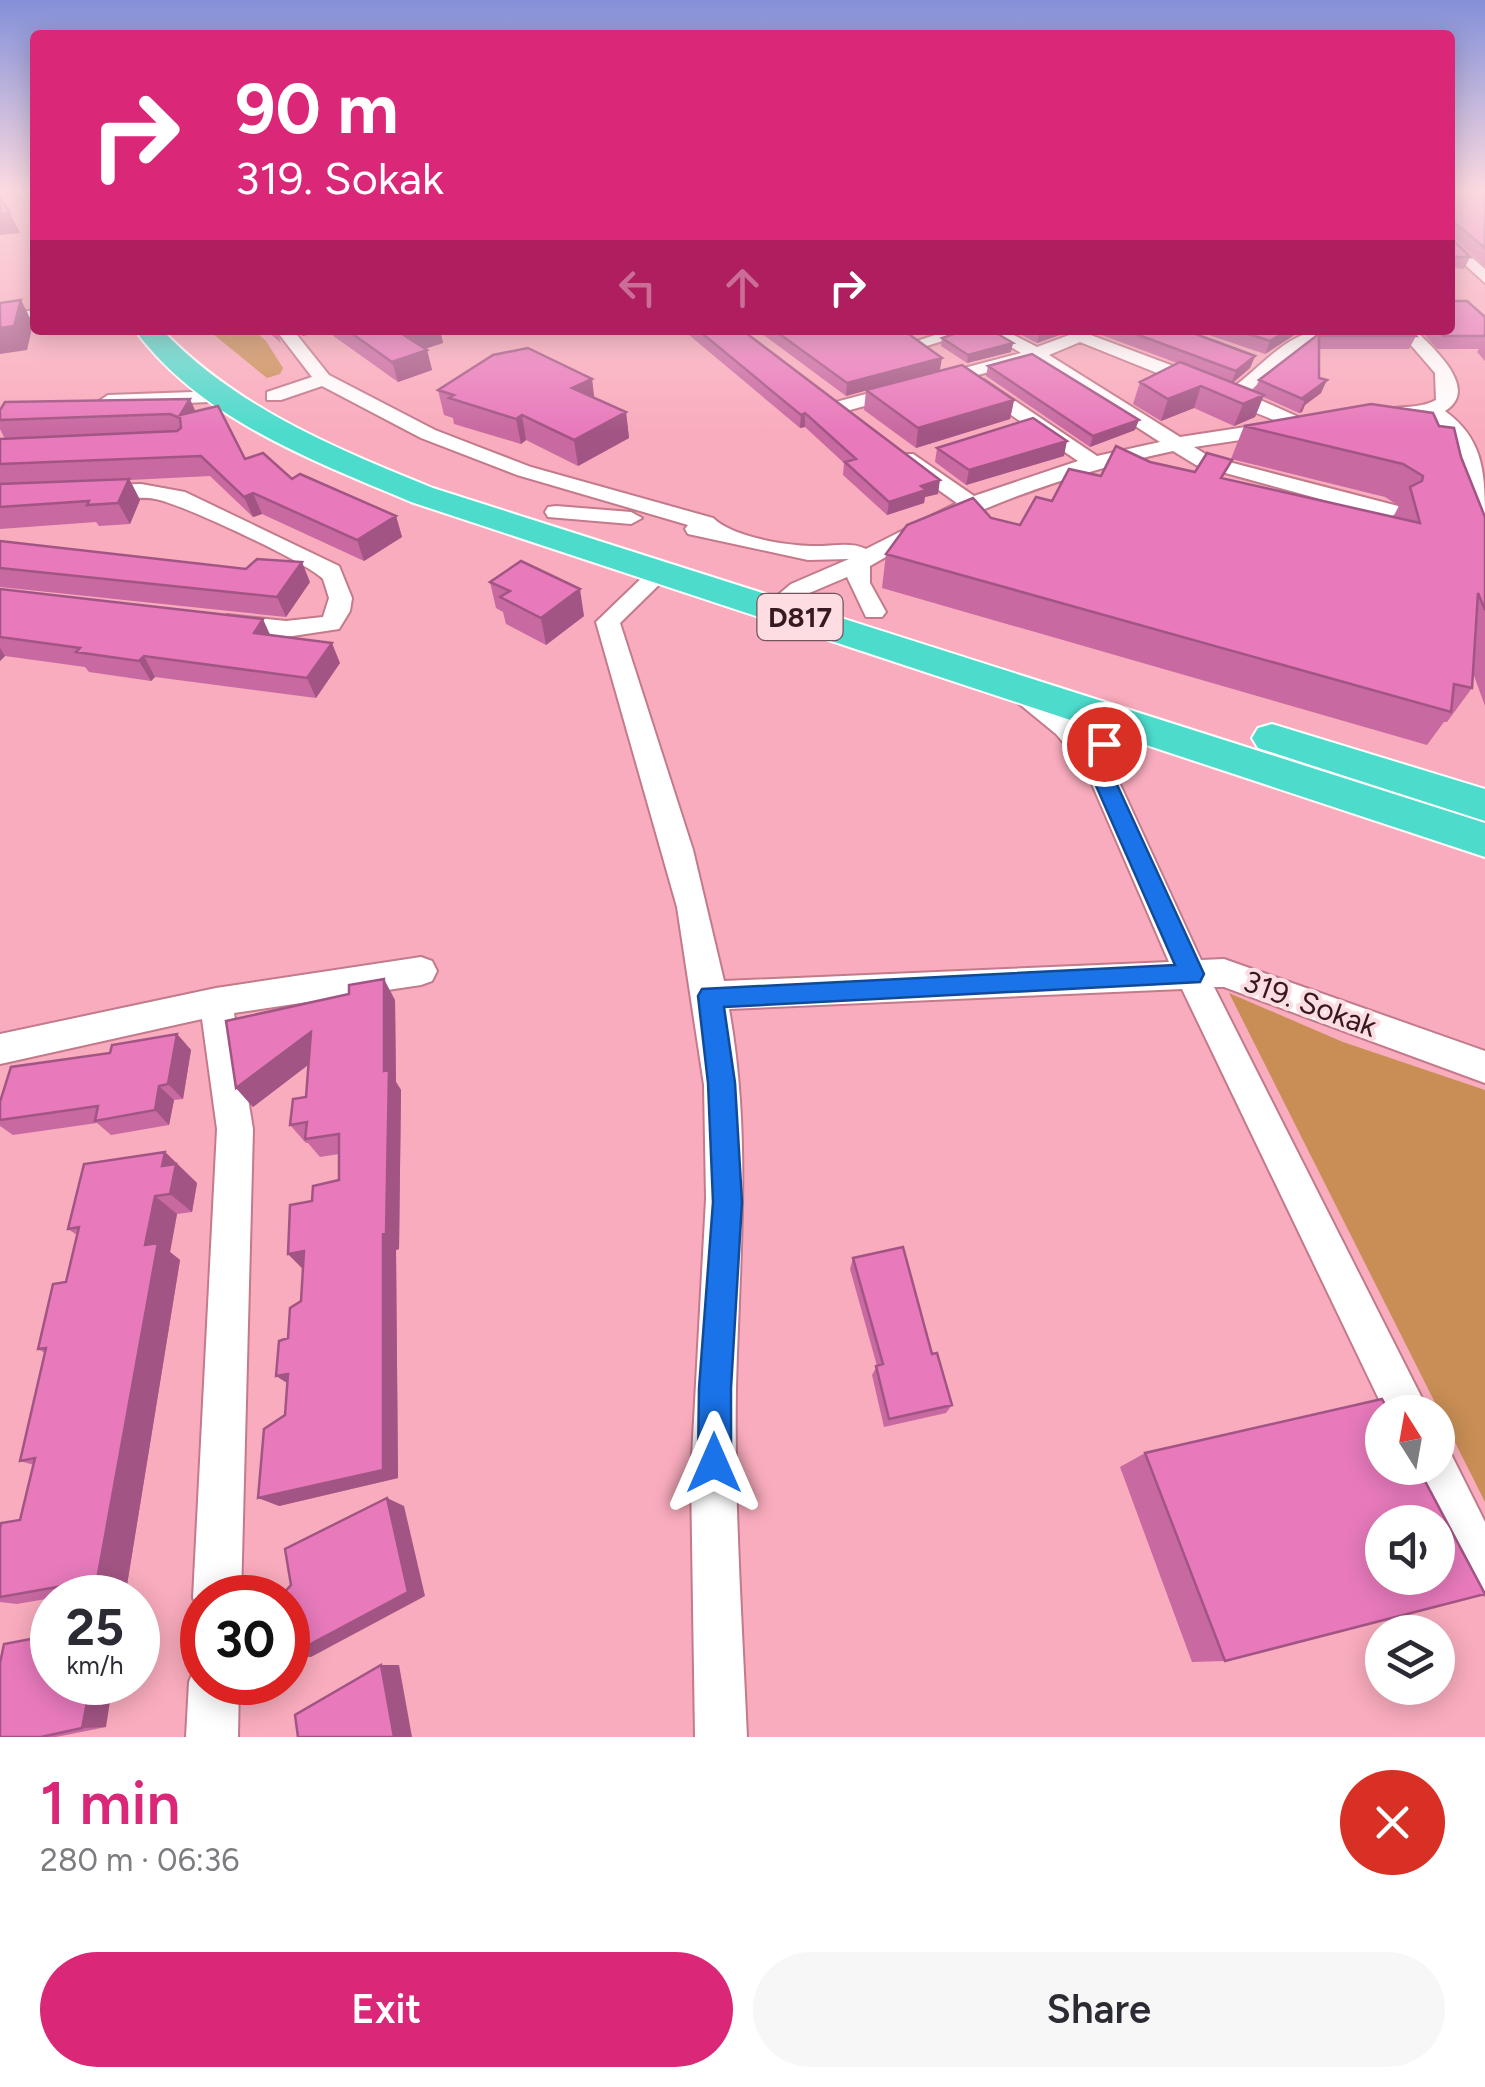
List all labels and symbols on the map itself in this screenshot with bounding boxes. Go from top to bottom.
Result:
road number: D817 [758,594,842,640]
pin [1062,702,1147,787]
street label: 319. Sokak [1238,962,1382,1045]
north arrow [1365,1395,1455,1485]
position arrow [662,1411,766,1515]
speed limit sign: 30 [180,1575,310,1705]

